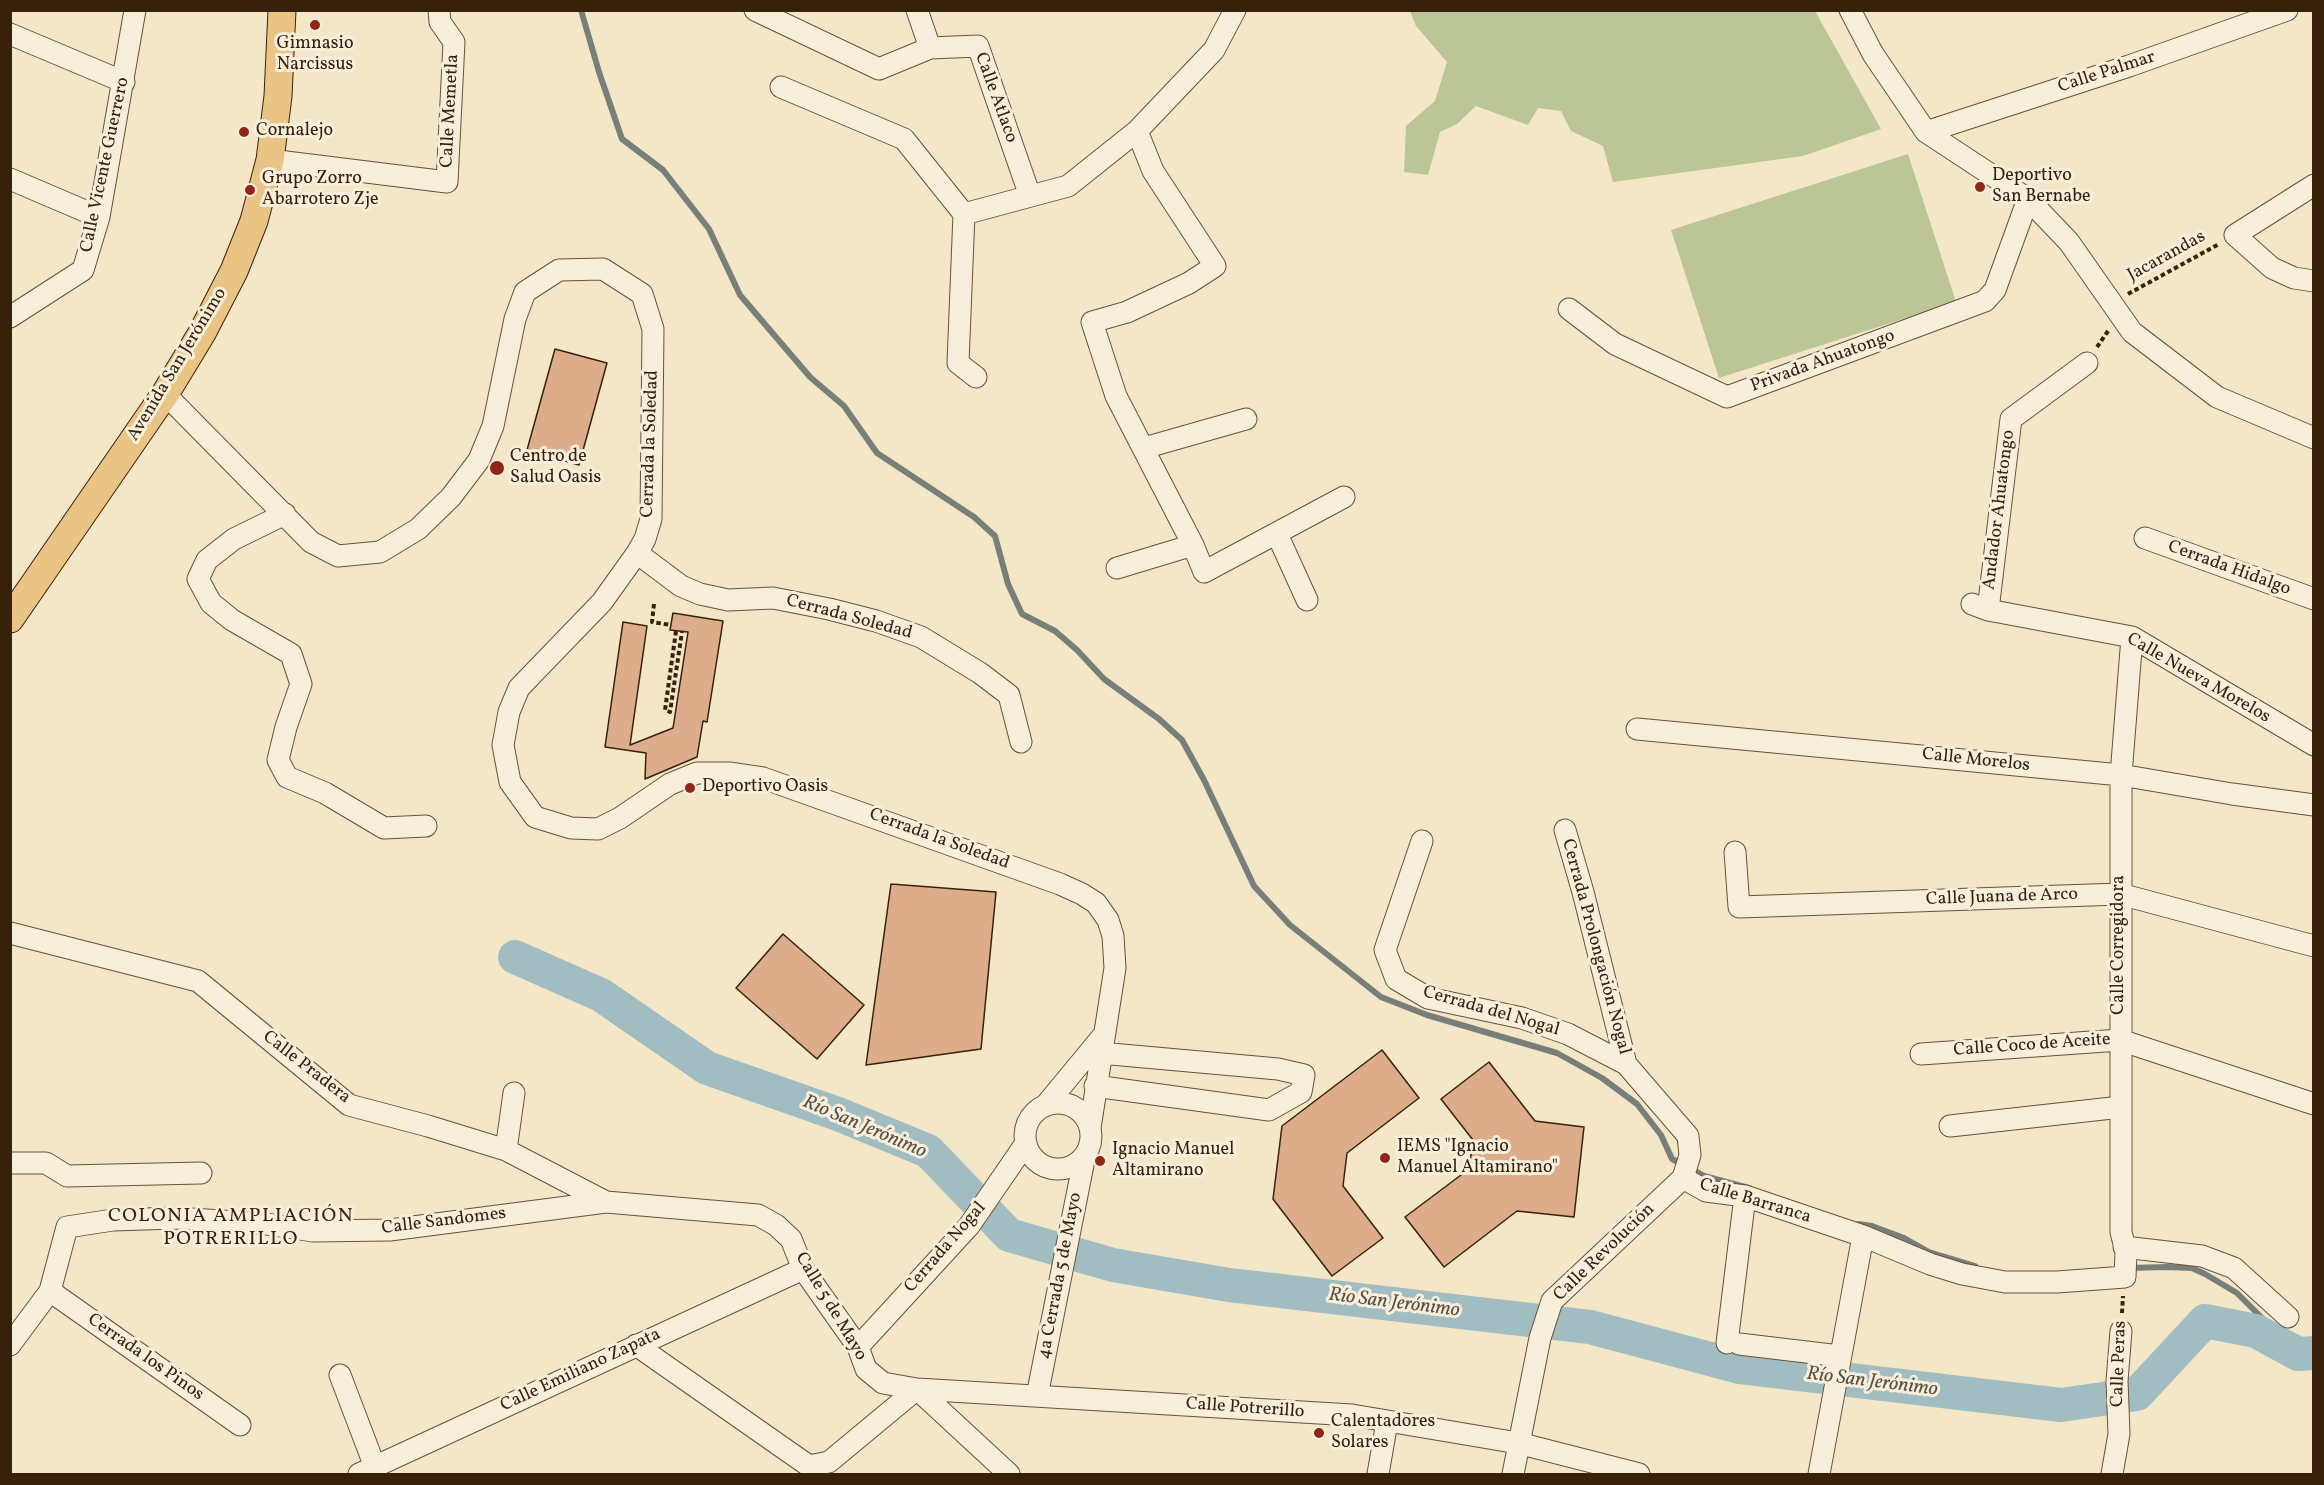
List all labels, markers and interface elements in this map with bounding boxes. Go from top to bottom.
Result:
marker: Gimnasio Narcissus [308,18,322,32]
place label: Gimnasio Narcissus [277,34,353,76]
street label: Calle Palmar [2056,47,2158,99]
street label: Calle Atlaco [969,50,1021,146]
street label: Calle Memetla [437,54,465,168]
street label: Calle Vicente Guerrero [77,75,135,255]
place label: Cornalejo [256,121,333,143]
marker: Cornalejo [237,125,251,139]
place label: Deportivo San Bernabe [1992,166,2091,208]
place label: Grupo Zorro Abarrotero Zje [262,169,379,212]
marker: Deportivo San Bernabe [1973,180,1987,194]
marker: Grupo Zorro Abarrotero Zje [243,183,257,197]
street label: Jacarandas [2124,227,2210,287]
street label: Avenida San Jerónimo [124,285,232,445]
street label: Privada Ahuatongo [1748,326,1898,398]
street label: Cerrada la Soledad [638,370,664,518]
street label: Andador Ahuatongo [1979,429,2021,591]
place label: Centro de Salud Oasis [510,447,601,490]
marker: Centro de Salud Oasis [488,459,506,477]
street label: Cerrada Hidalgo [2165,537,2293,601]
street label: Cerrada Soledad [784,591,914,645]
street label: Calle Nueva Morelos [2122,629,2274,729]
street label: Calle Morelos [1921,745,2031,777]
place label: Deportivo Oasis [702,777,828,799]
marker: Deportivo Oasis [683,781,697,795]
street label: Cerrada la Soledad [866,805,1012,875]
street label: Cerrada Prolongación Nogal [1556,837,1634,1057]
street label: Calle Corregidora [2109,875,2131,1015]
street label: Calle Juana de Arco [1926,885,2078,911]
street label: Cerrada del Nogal [1420,982,1562,1042]
street label: Calle Pradera [258,1027,354,1109]
street label: Calle Coco de Aceite [1953,1030,2111,1062]
water label: Río San Jerónimo [799,1091,929,1165]
place label: IEMS "Ignacio Manuel Altamirano" [1397,1137,1558,1180]
place label: Ignacio Manuel Altamirano [1112,1140,1234,1182]
marker: IEMS "Ignacio Manuel Altamirano" [1378,1151,1392,1165]
marker: Ignacio Manuel Altamirano [1093,1154,1107,1168]
street label: Calle Barranca [1697,1175,1813,1229]
street label: 4a Cerrada 5 de Mayo [1034,1191,1088,1361]
street label: Cerrada Nogal [901,1198,991,1298]
street label: Calle Revolución [1550,1199,1660,1307]
street label: Calle Sandomes [381,1204,507,1240]
district label: COLONIA AMPLIACIÓN POTRERILLO [108,1205,354,1252]
street label: Calle 5 de Mayo [789,1249,871,1365]
water label: Río San Jerónimo [1327,1284,1461,1324]
street label: Cerrada los Pinos [83,1310,207,1406]
street label: Calle Peras [2108,1320,2132,1408]
street label: Calle Emiliano Zapata [498,1324,664,1418]
water label: Río San Jerónimo [1805,1363,1939,1403]
street label: Calle Potrerillo [1185,1394,1305,1424]
place label: Calentadores Solares [1331,1412,1435,1454]
marker: Calentadores Solares [1312,1426,1326,1440]

